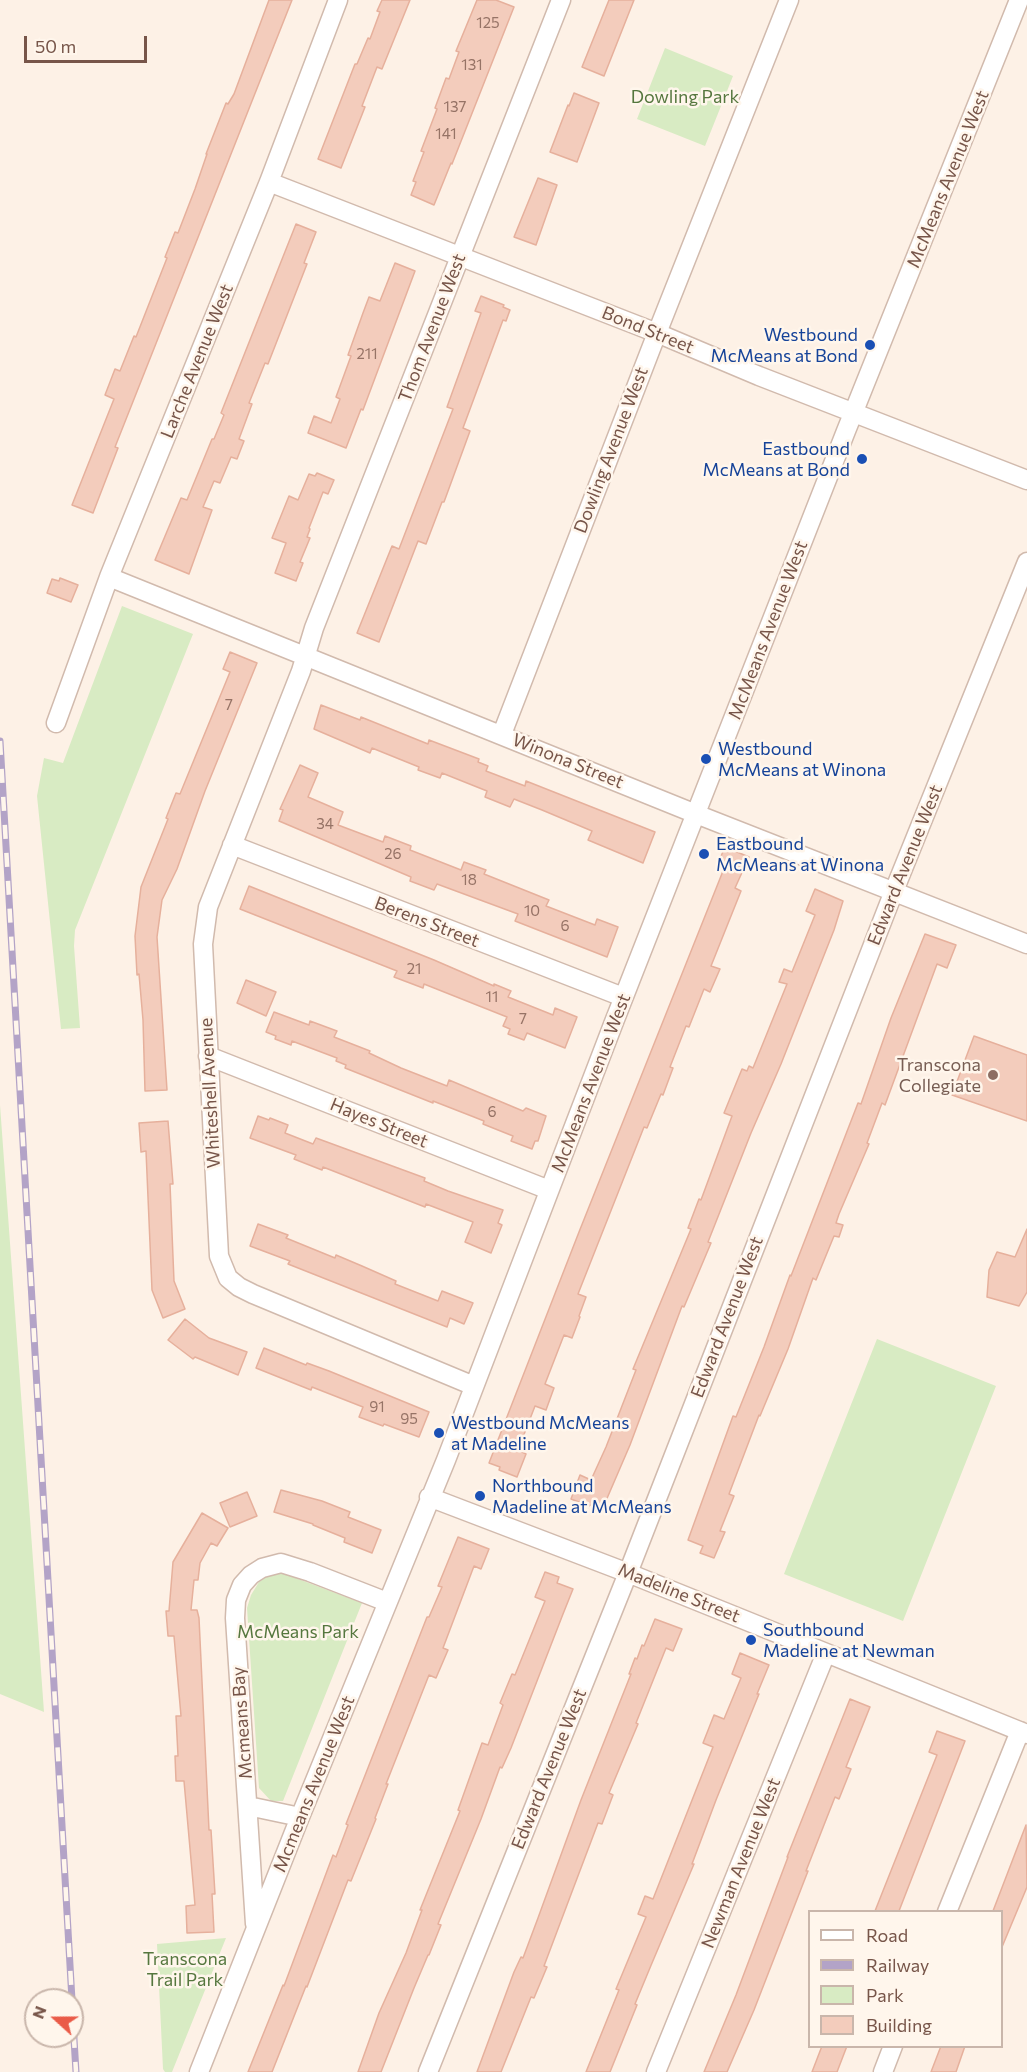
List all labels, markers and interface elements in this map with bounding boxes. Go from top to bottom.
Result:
house number: 125 [476,14,500,32]
scale bar [27,24,150,62]
text: 50 m [35,35,76,57]
house number: 131 [461,56,483,74]
park label: Dowling Park [631,86,739,108]
street label: McMeans Avenue West [902,87,994,271]
house number: 137 [444,98,466,116]
house number: 141 [435,125,457,143]
street label: Thom Avenue West [394,251,470,405]
street label: Larche Avenue West [156,281,238,441]
street label: Bond Street [599,302,697,358]
place label: Westbound McMeans at Bond [711,324,858,366]
marker: Westbound McMeans at Bond [863,338,877,352]
house number: 211 [356,345,378,363]
street label: Dowling Avenue West [569,364,653,536]
place label: Eastbound McMeans at Bond [703,438,850,480]
marker: Eastbound McMeans at Bond [855,452,869,466]
street label: McMeans Avenue West [724,538,812,722]
house number: 7 [225,696,233,714]
street label: Winona Street [509,729,627,793]
place label: Westbound McMeans at Winona [718,738,886,780]
marker: Westbound McMeans at Winona [699,752,713,766]
street label: Edward Avenue West [863,782,947,948]
house number: 34 [316,815,334,833]
place label: Eastbound McMeans at Winona [716,833,884,876]
house number: 26 [384,845,402,863]
marker: Eastbound McMeans at Winona [697,847,711,861]
house number: 18 [461,871,477,889]
street label: Berens Street [372,892,482,952]
house number: 10 [524,902,540,920]
house number: 6 [560,917,570,935]
house number: 21 [407,960,421,978]
house number: 11 [486,988,498,1006]
street label: McMeans Avenue West [547,991,635,1175]
house number: 7 [519,1010,527,1028]
street label: Whiteshell Avenue [195,1017,225,1169]
place label: Transcona Collegiate [897,1054,981,1096]
marker: Transcona Collegiate [986,1068,1000,1082]
street label: Hayes Street [327,1094,431,1152]
house number: 6 [487,1103,497,1121]
street label: Edward Avenue West [686,1233,768,1401]
house number: 91 [369,1398,385,1416]
house number: 95 [400,1410,418,1428]
place label: Westbound McMeans at Madeline [451,1412,629,1454]
marker: Westbound McMeans at Madeline [432,1426,446,1440]
place label: Northbound Madeline at McMeans [492,1475,672,1518]
marker: Northbound Madeline at McMeans [473,1489,487,1503]
street label: Madeline Street [615,1559,743,1627]
place label: Southbound Madeline at Newman [763,1619,935,1662]
park label: McMeans Park [237,1621,359,1643]
marker: Southbound Madeline at Newman [744,1633,758,1647]
street label: Mcmeans Bay [227,1666,257,1780]
street label: Edward Avenue West [507,1686,591,1852]
street label: Mcmeans Avenue West [269,1693,359,1875]
street label: Newman Avenue West [697,1775,785,1951]
legend [808,1910,1003,2048]
text: Road [866,1924,908,1946]
park label: Transcona Trail Park [143,1948,227,1990]
text: Railway [866,1954,929,1976]
text: Park [866,1984,904,2006]
north arrow [24,1988,84,2048]
text: N [28,2003,50,2021]
text: Building [866,2014,932,2036]

